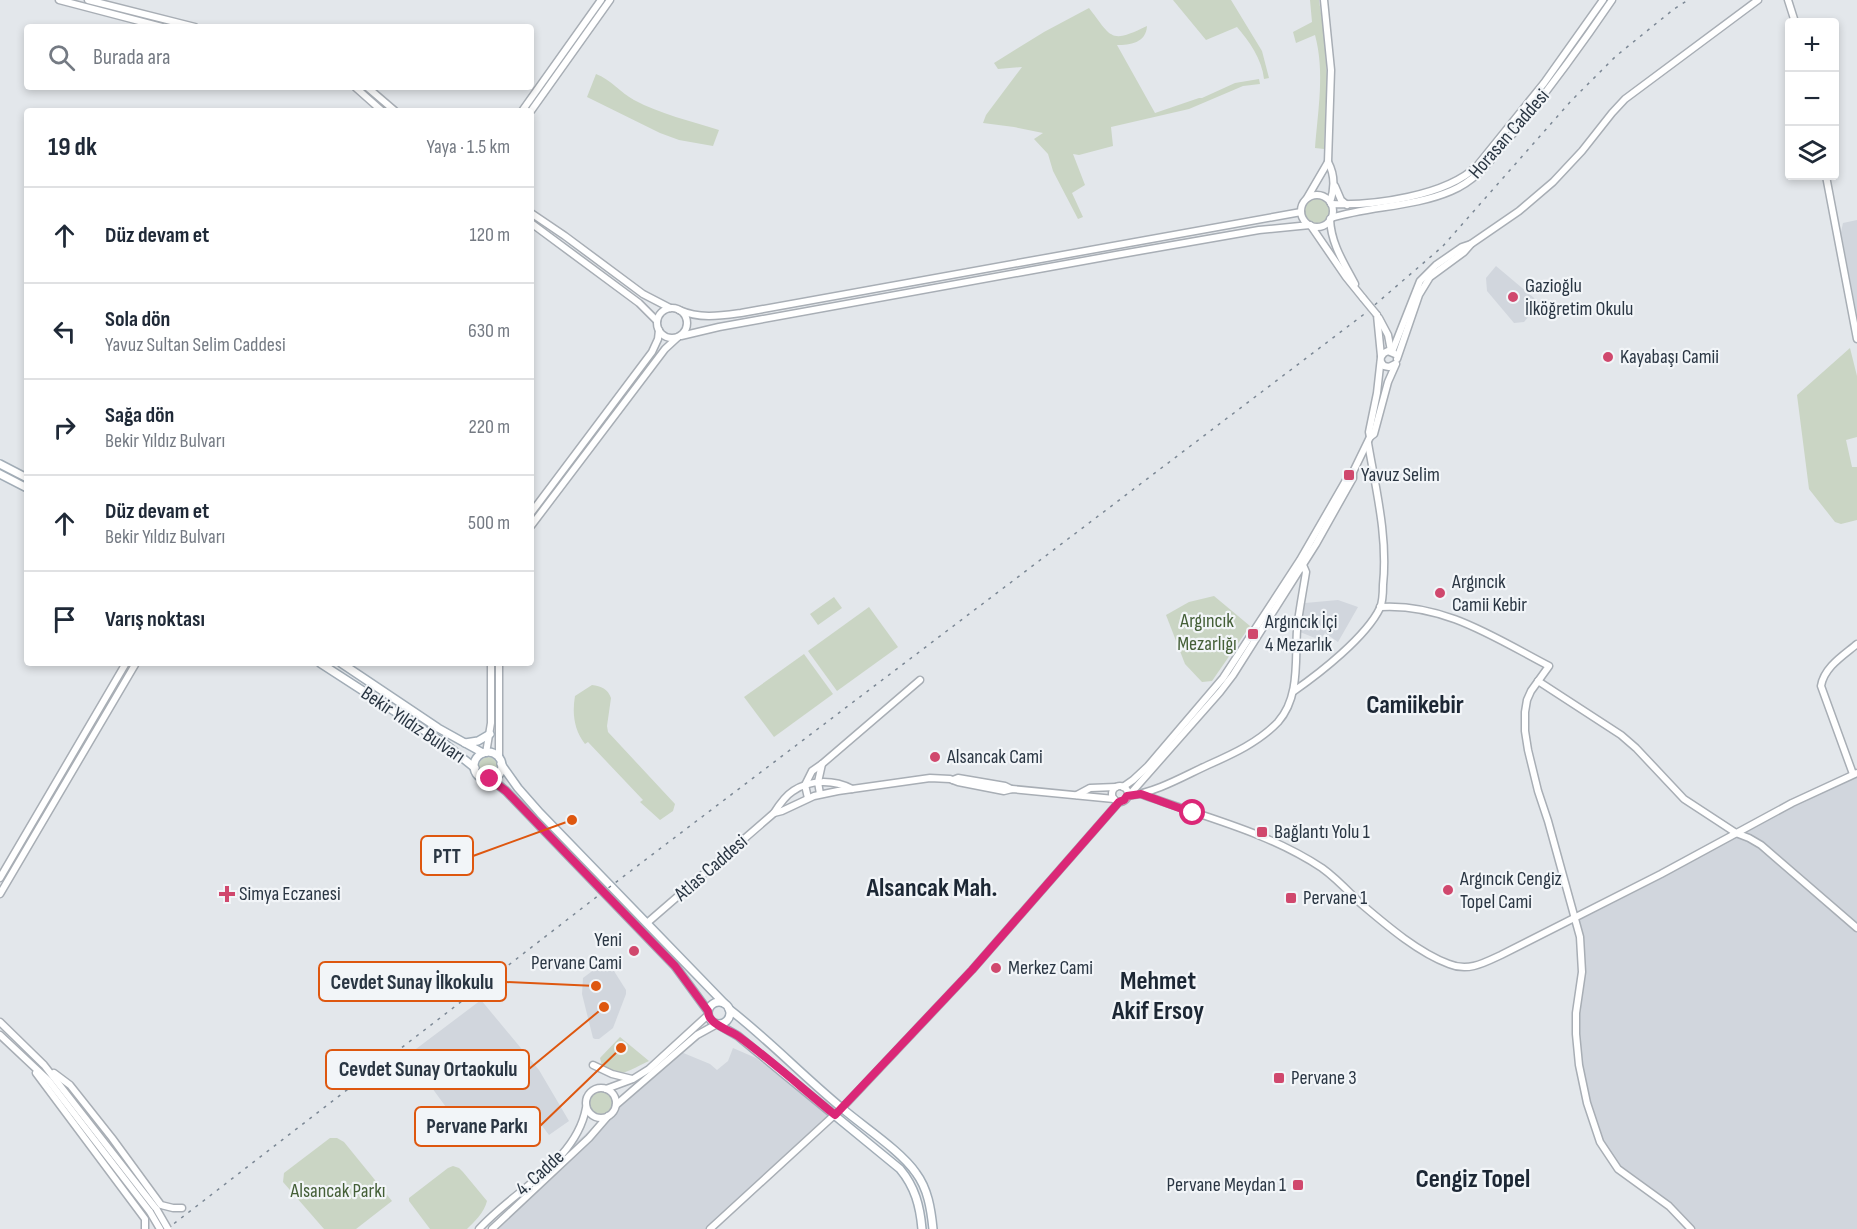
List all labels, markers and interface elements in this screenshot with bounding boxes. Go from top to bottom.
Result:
map controls [1785,18,1839,180]
button: + [1785,18,1839,72]
search box [24,24,534,90]
icon: search [45,41,78,74]
text: Burada ara [93,44,170,71]
button: − [1785,72,1839,126]
street label: Horasan Caddesi [1464,84,1554,184]
button: layers [1785,126,1839,180]
text: 19 dk [48,132,97,163]
text: Yaya · 1.5 km [427,135,510,159]
icon: ahead [48,219,81,252]
text: Düz devam et [105,222,209,249]
text: 120 m [470,223,510,247]
place label: Gazioğlu İlköğretim Okulu [1525,274,1633,321]
marker: Gazioğlu İlköğretim Okulu [1506,290,1520,304]
text: Sola dön [105,306,170,333]
icon: left [48,315,81,348]
text: 630 m [468,319,510,343]
text: Yavuz Sultan Selim Caddesi [105,333,286,357]
place label: Kayabaşı Camii [1620,345,1719,369]
marker: Kayabaşı Camii [1601,350,1615,364]
text: Sağa dön [105,402,174,429]
icon: right [48,411,81,444]
text: 220 m [469,415,510,439]
text: Bekir Yıldız Bulvarı [105,429,225,453]
place label: Yavuz Selim [1361,463,1440,487]
marker: Yavuz Selim [1342,468,1356,482]
text: Düz devam et [105,498,209,525]
icon: ahead [48,507,81,540]
text: 500 m [468,511,510,535]
text: Bekir Yıldız Bulvarı [105,525,225,549]
place label: Argıncık Camii Kebir [1451,570,1527,617]
marker: Argıncık Camii Kebir [1433,586,1447,600]
icon: arrive [48,603,81,636]
text: Varış noktası [105,606,205,633]
park label: Argıncık Mezarlığı [1177,609,1237,656]
place label: Argıncık İçi 4 Mezarlık [1264,610,1338,657]
marker: Argıncık İçi 4 Mezarlık [1246,627,1260,641]
street label: Bekir Yıldız Bulvarı [356,681,470,769]
district label: Camiikebir [1366,690,1464,721]
place label: Alsancak Cami [946,745,1043,769]
marker: Alsancak Cami [928,750,942,764]
route end [476,765,502,791]
route start [1179,799,1205,825]
place label: Bağlantı Yolu 1 [1274,820,1370,844]
marker: Bağlantı Yolu 1 [1255,825,1269,839]
street label: Atlas Caddesi [669,830,753,907]
callout: PTT [421,836,473,875]
text: PTT [433,844,461,869]
place label: Argıncık Cengiz Topel Cami [1459,867,1562,914]
district label: Alsancak Mah. [865,873,998,904]
place label: Simya Eczanesi [239,882,341,906]
marker: Argıncık Cengiz Topel Cami [1441,883,1455,897]
place label: Pervane 1 [1303,886,1367,910]
marker: Simya Eczanesi [220,887,234,901]
marker: Pervane 1 [1284,891,1298,905]
place label: Yeni Pervane Cami [531,928,622,975]
marker: Yeni Pervane Cami [627,944,641,958]
place label: Merkez Cami [1008,956,1093,980]
marker: Merkez Cami [989,961,1003,975]
callout: Cevdet Sunay İlkokulu [319,962,506,1001]
district label: Mehmet Akif Ersoy [1111,966,1204,1027]
text: Cevdet Sunay İlkokulu [331,970,493,995]
callout: Cevdet Sunay Ortaokulu [326,1050,529,1089]
text: Cevdet Sunay Ortaokulu [339,1057,517,1082]
place label: Pervane 3 [1291,1066,1357,1090]
marker: Pervane 3 [1272,1071,1286,1085]
callout: Pervane Parkı [415,1107,540,1146]
text: Pervane Parkı [426,1114,528,1139]
street label: 4. Cadde [511,1145,569,1201]
district label: Cengiz Topel [1416,1164,1530,1195]
place label: Pervane Meydan 1 [1167,1173,1286,1197]
marker: Pervane Meydan 1 [1291,1178,1305,1192]
park label: Alsancak Parkı [289,1179,386,1203]

